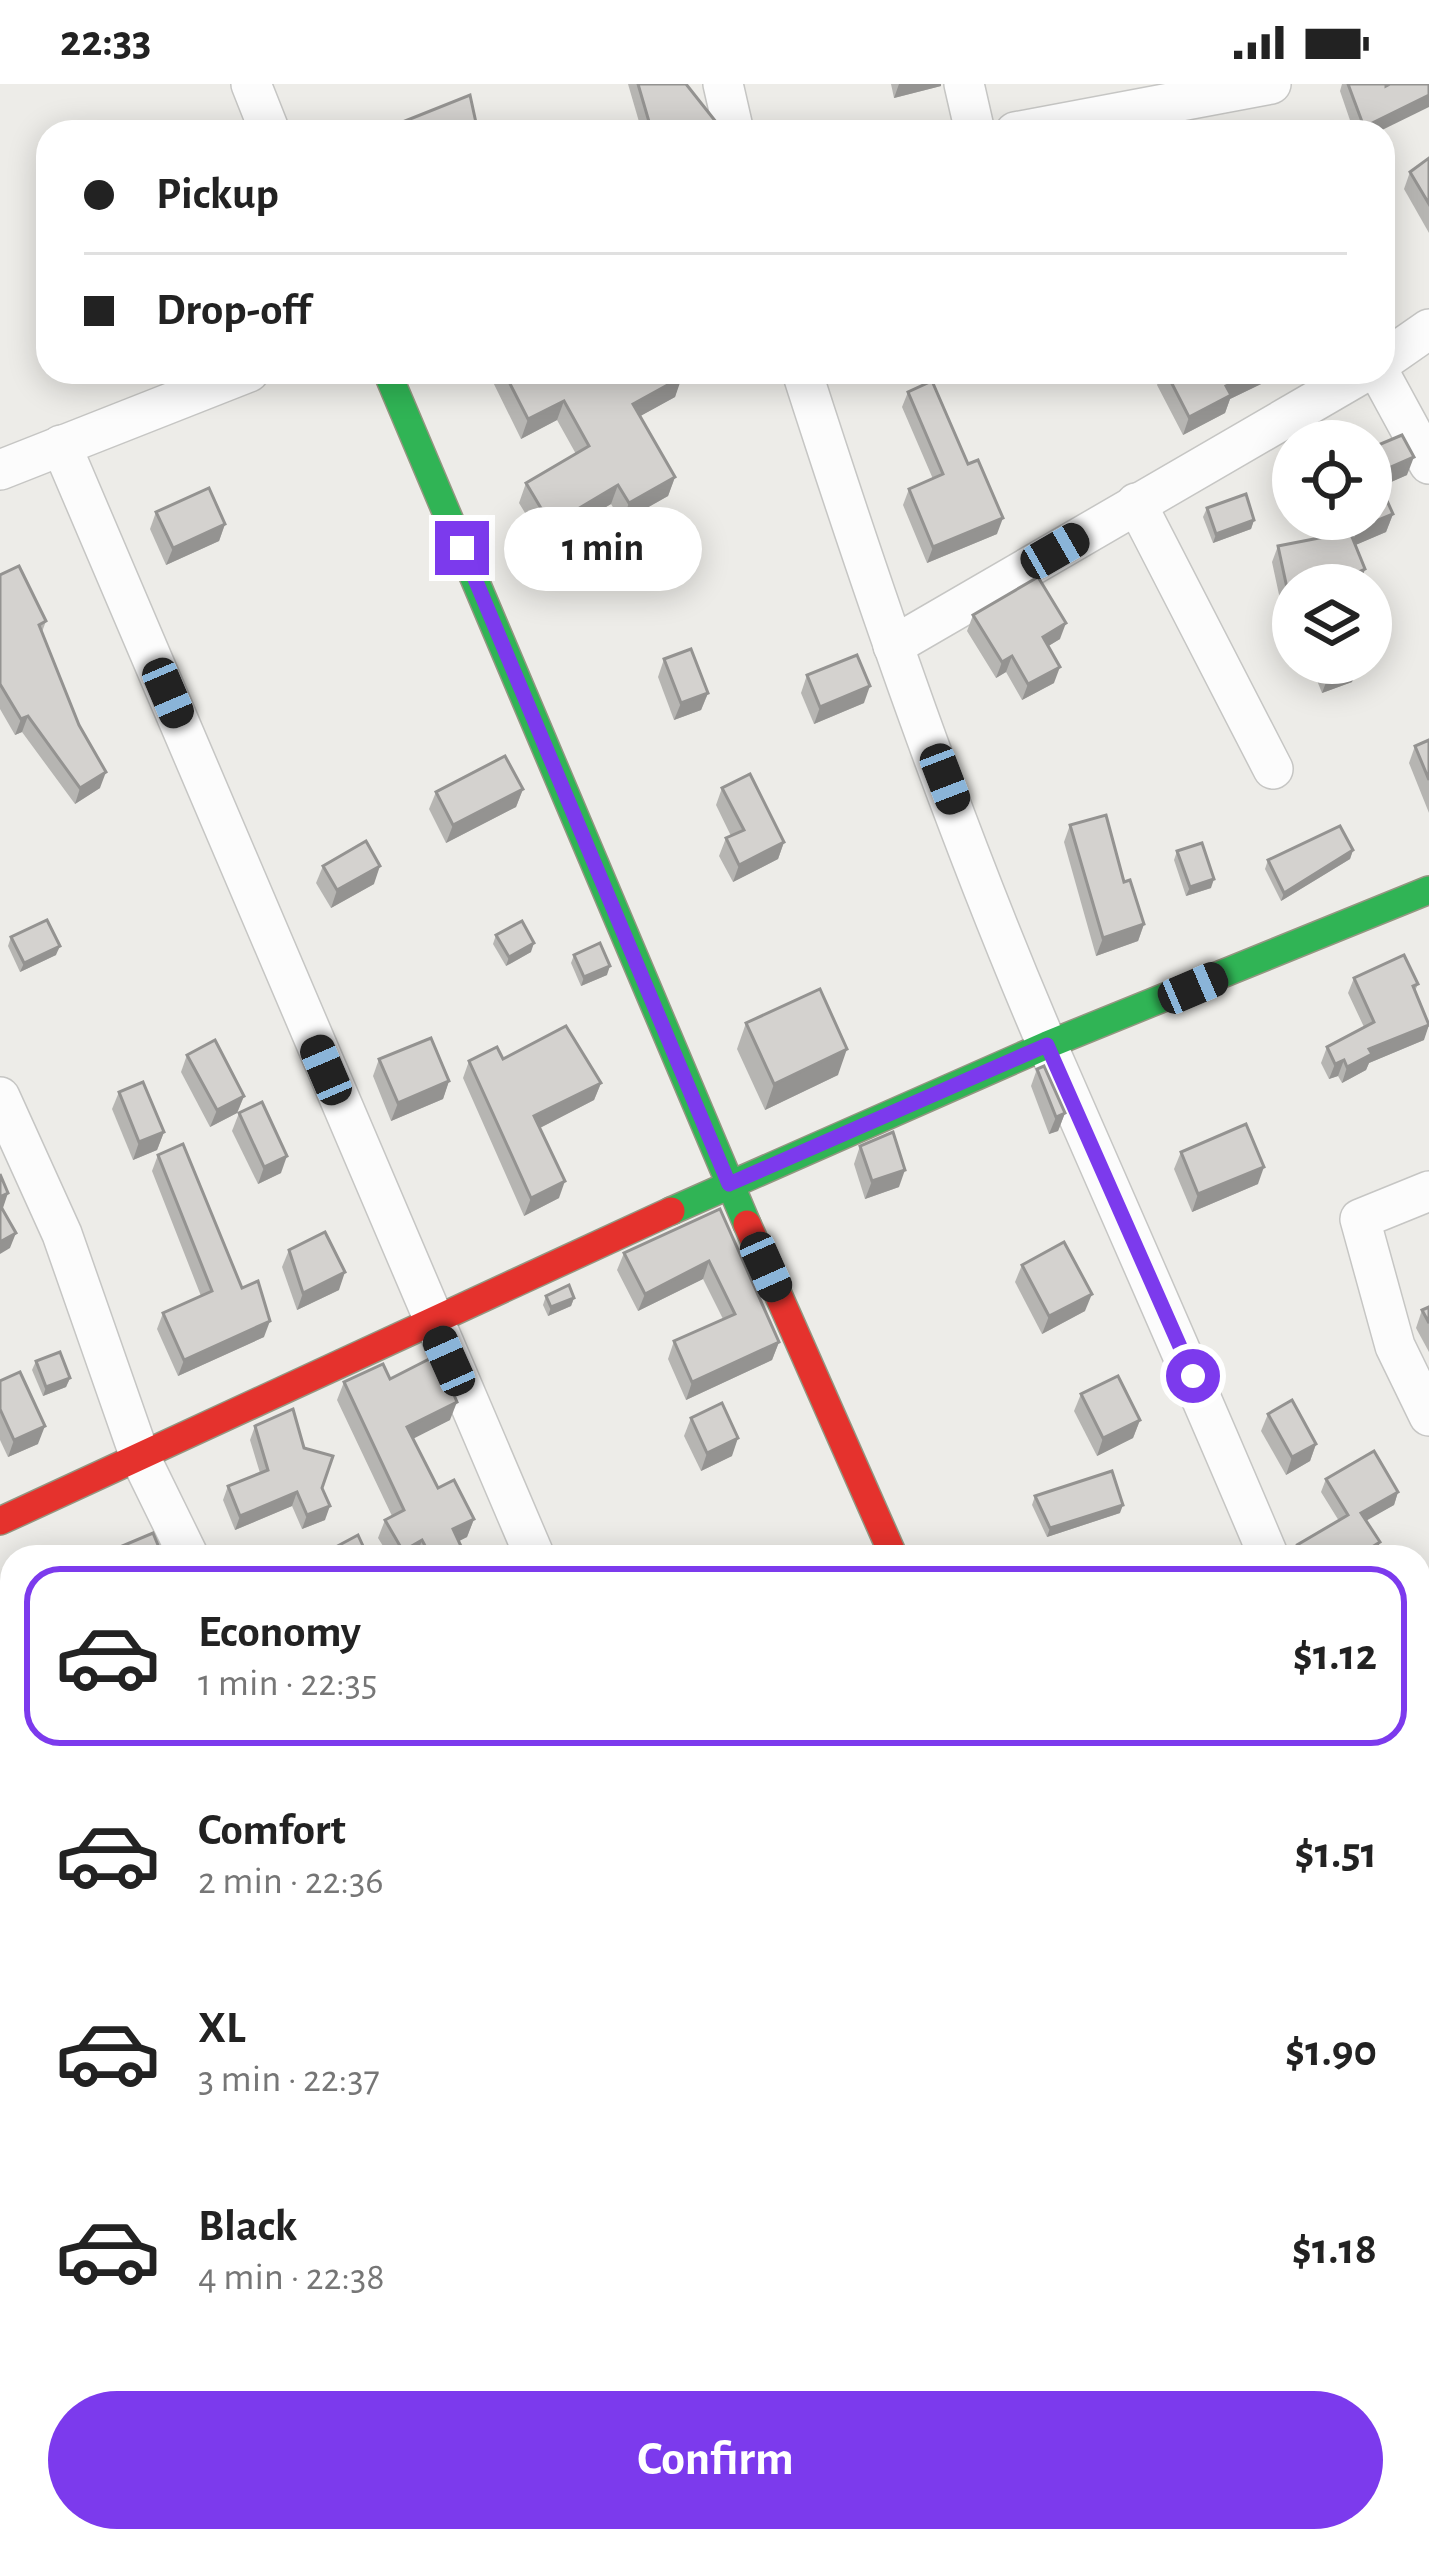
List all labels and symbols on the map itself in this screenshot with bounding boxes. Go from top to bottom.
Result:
callout: 1 min [504,506,702,590]
car [1015,517,1095,585]
route end [435,521,489,575]
car [137,653,199,733]
car [915,739,975,819]
car [1153,957,1233,1019]
car [295,1030,357,1110]
car [735,1227,797,1307]
car [418,1321,480,1401]
route start [1166,1349,1220,1403]

